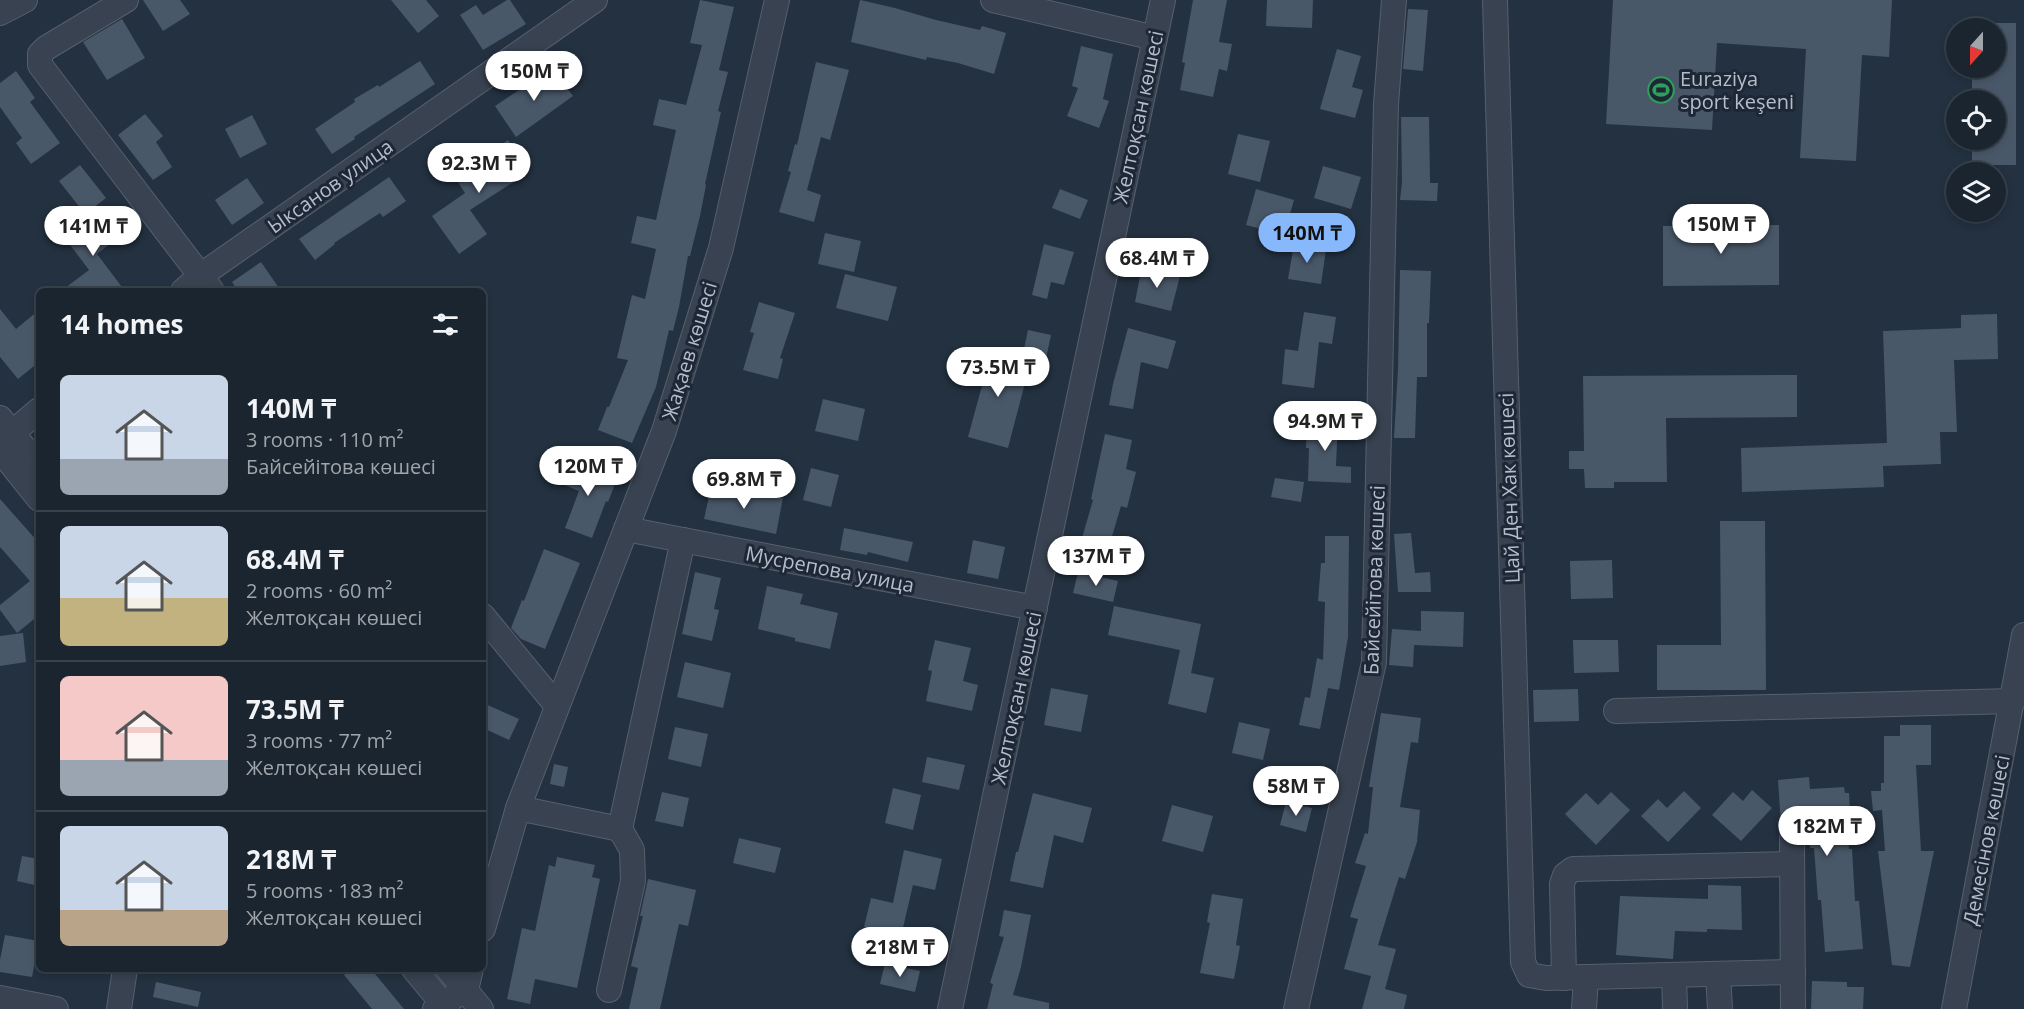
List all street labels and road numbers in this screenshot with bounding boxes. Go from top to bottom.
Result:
street label: Желтоқсан көшесі [1106,28,1170,206]
street label: Ыксанов улица [262,133,398,239]
street label: Жақаев көшесі [655,278,723,424]
street label: Цай Ден Хак көшесі [1492,392,1526,584]
street label: Байсейітова көшесі [1357,485,1391,675]
street label: Мусрепова улица [743,539,917,599]
street label: Желтоқсан көшесі [984,609,1048,787]
street label: Демесінов көшесі [1956,753,2016,927]

